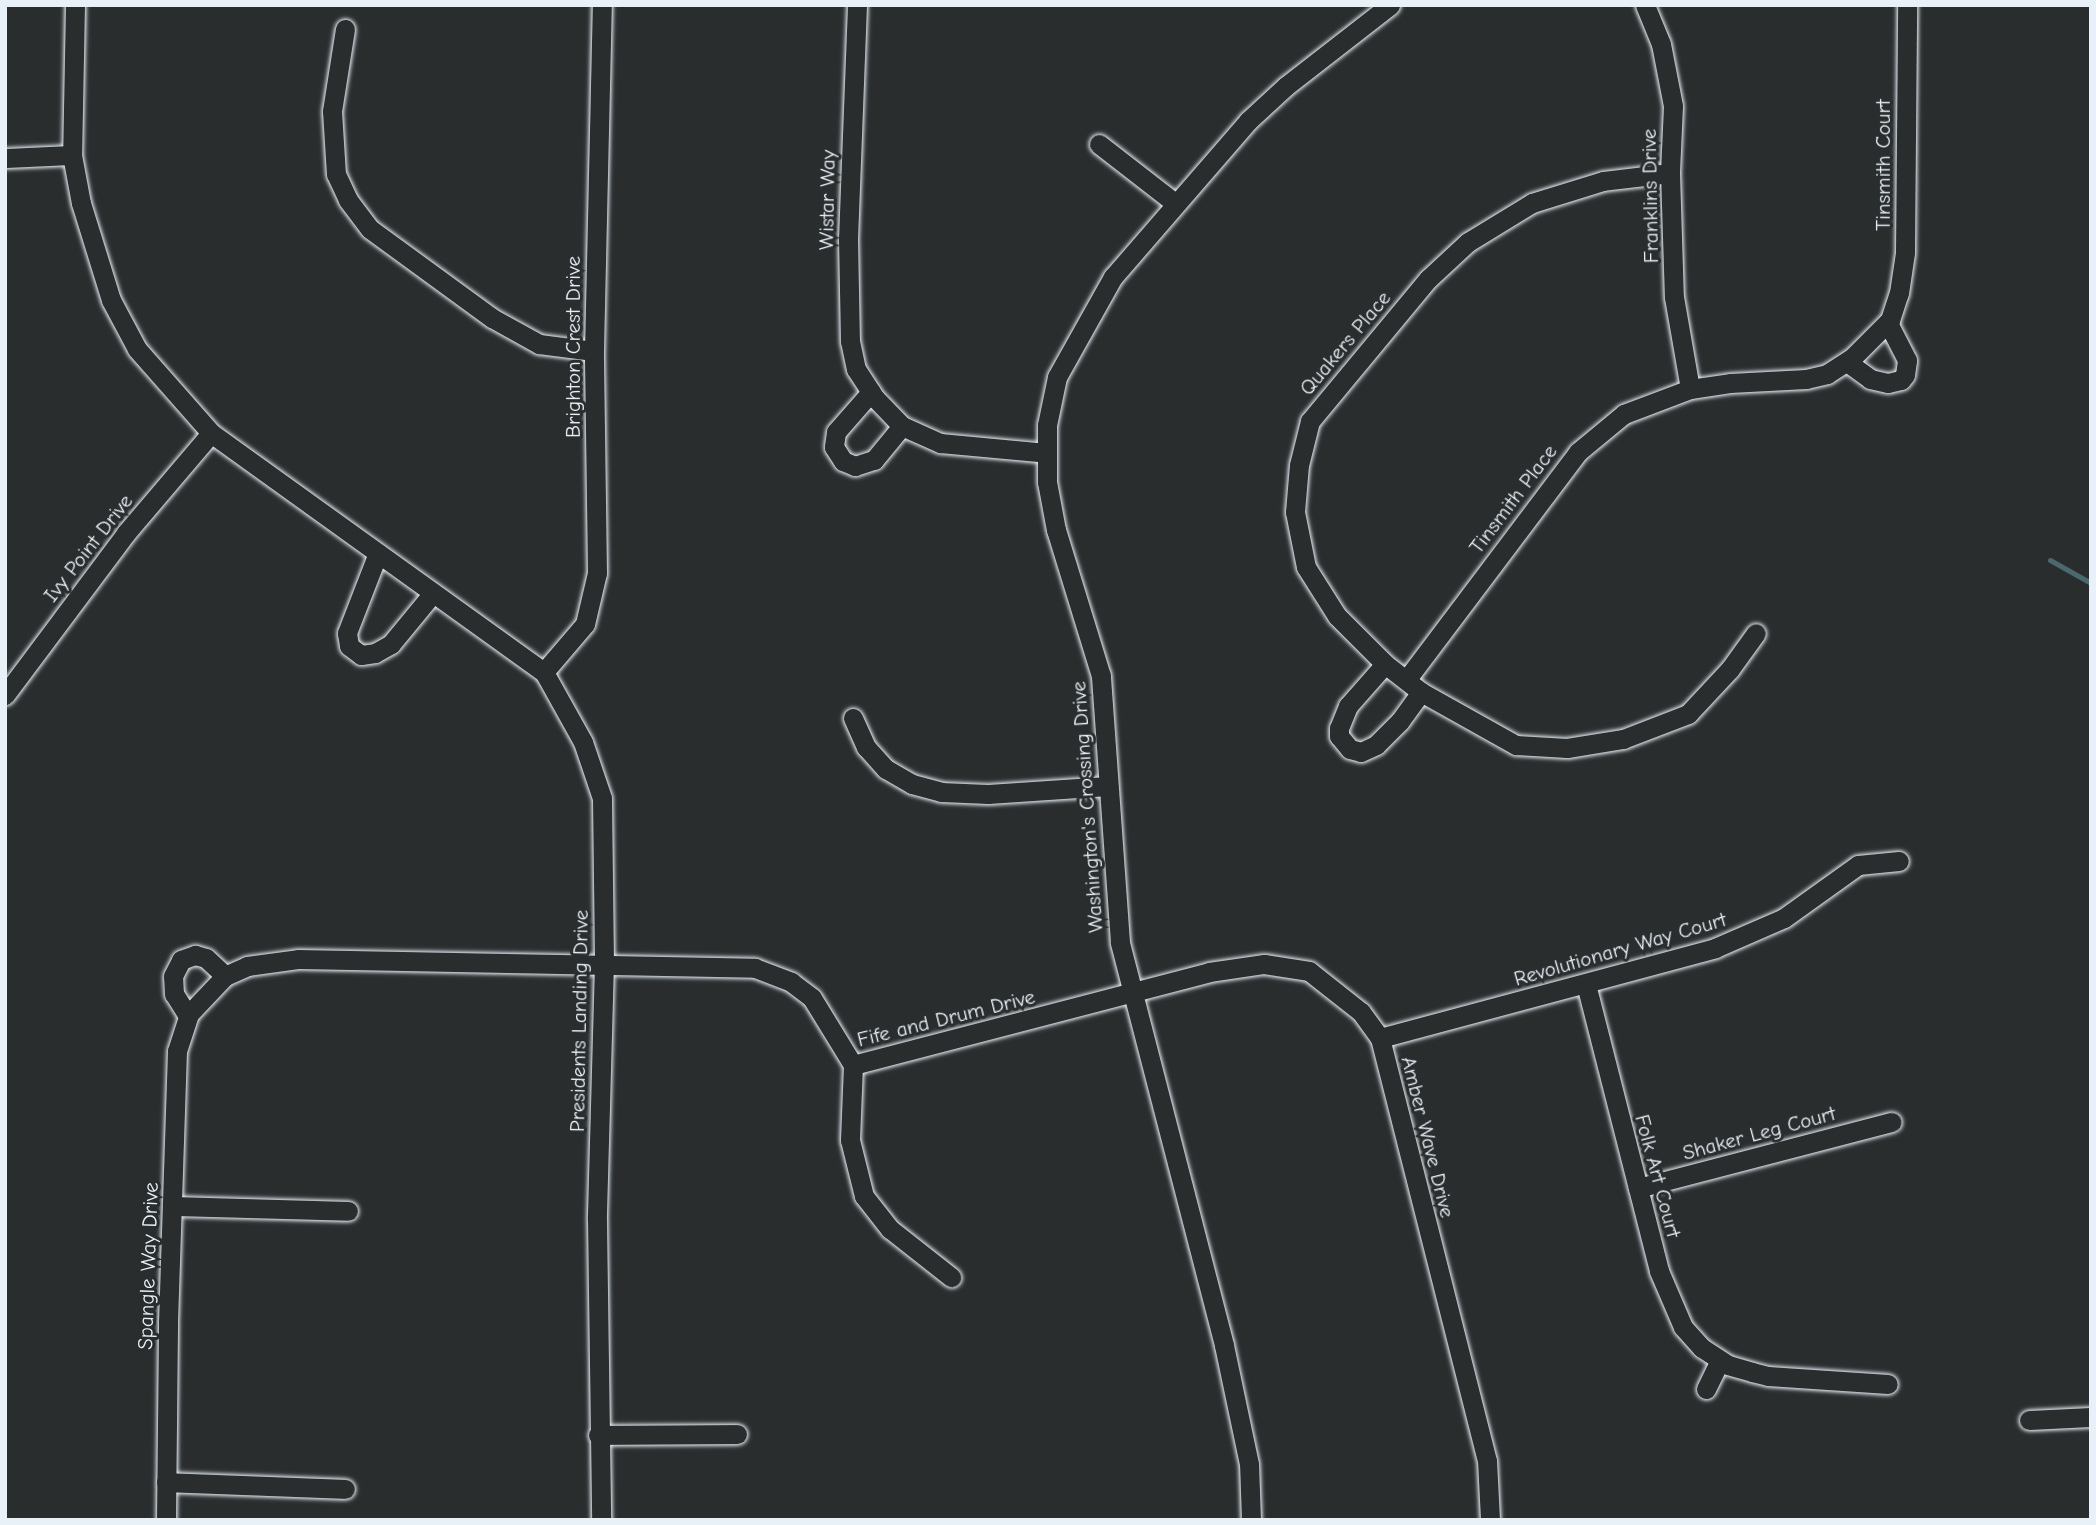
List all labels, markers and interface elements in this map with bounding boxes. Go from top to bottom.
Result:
street label: Tinsmith Court [1870,99,1896,231]
street label: Franklins Drive [1636,128,1664,264]
street label: Wistar Way [814,150,840,250]
street label: Brighton Crest Drive [560,256,586,438]
street label: Quakers Place [1294,286,1396,400]
street label: Tinsmith Place [1464,439,1562,559]
street label: Ivy Point Drive [38,489,138,607]
street label: Washington's Crossing Drive [1066,680,1108,934]
street label: Revolutionary Way Court [1511,907,1729,991]
street label: Presidents Landing Drive [564,910,594,1132]
street label: Fife and Drum Drive [854,984,1038,1052]
street label: Amber Wave Drive [1396,1054,1460,1220]
street label: Shaker Leg Court [1680,1100,1838,1166]
street label: Folk Art Court [1629,1112,1687,1240]
street label: Spangle Way Drive [132,1182,164,1350]

